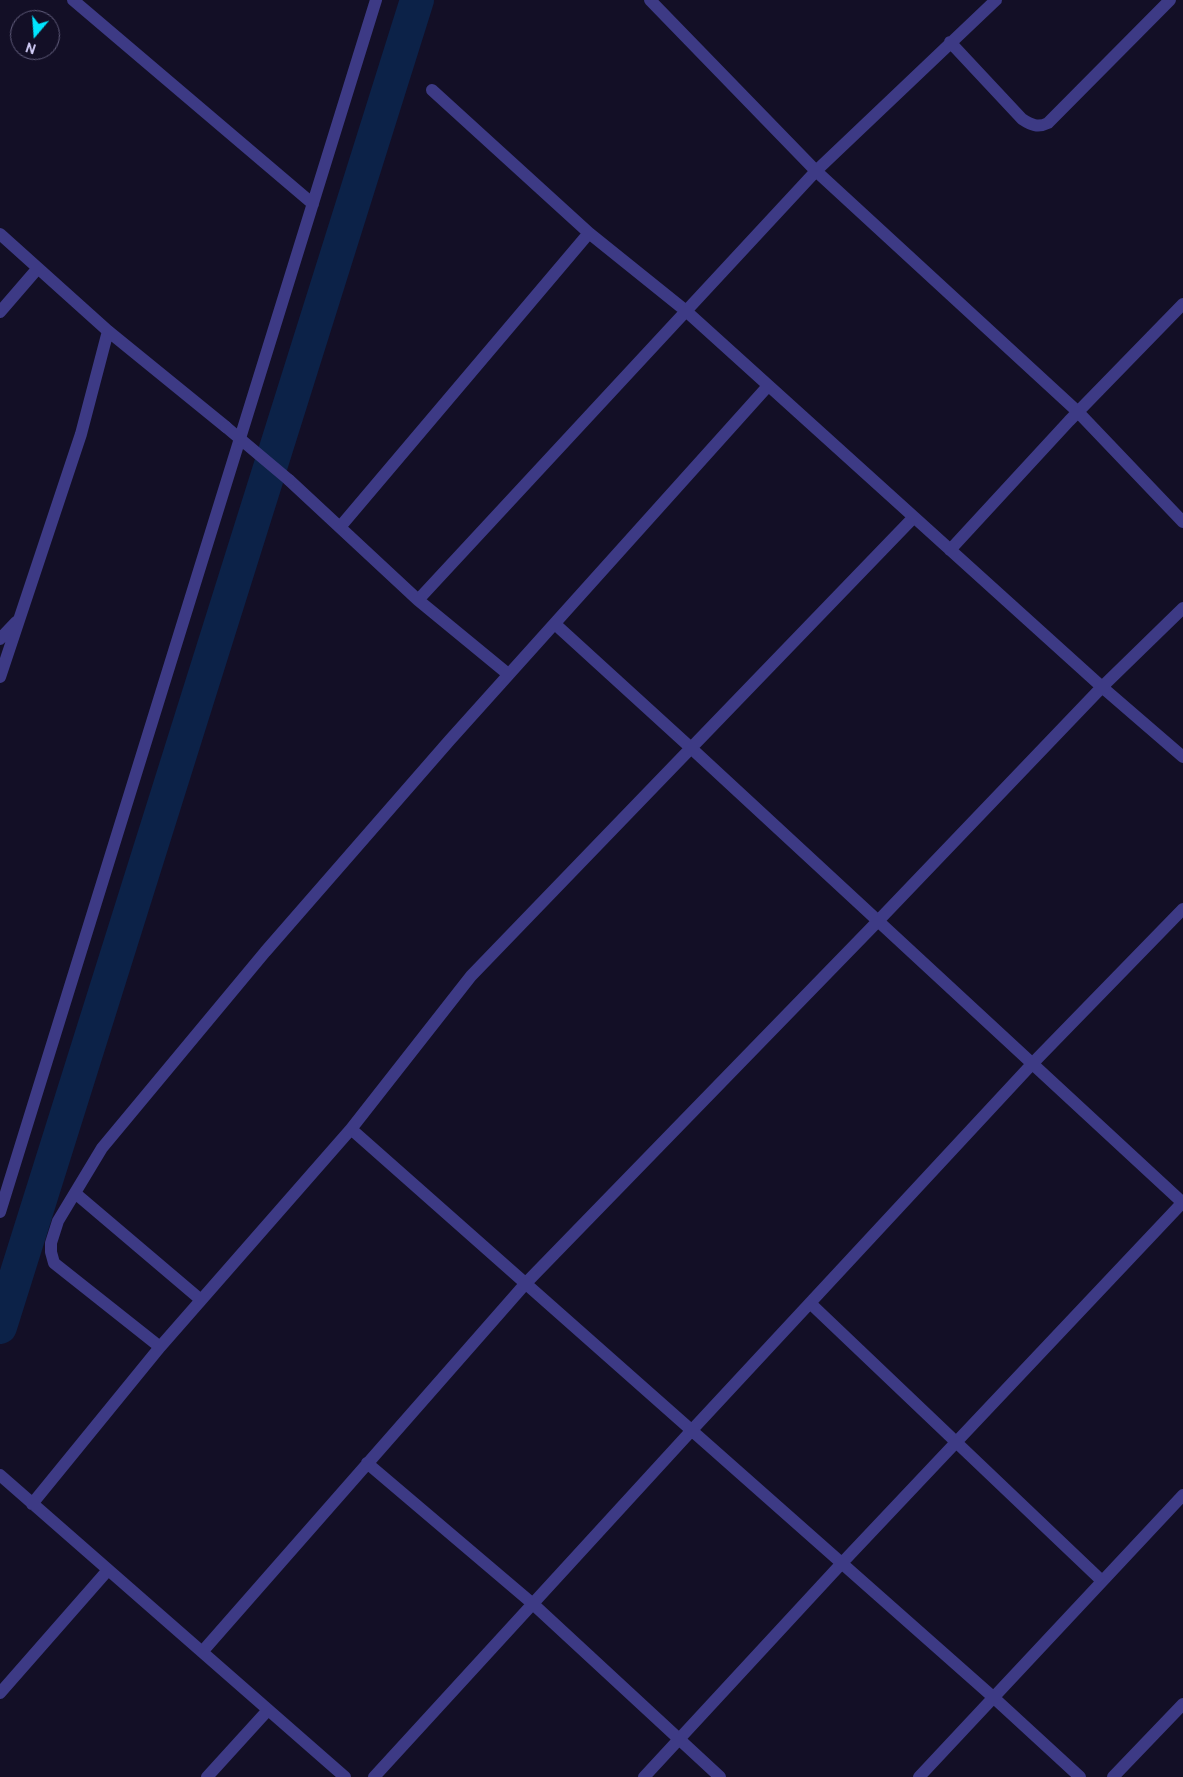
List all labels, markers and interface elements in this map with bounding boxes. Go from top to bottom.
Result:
north arrow [10,10,60,60]
text: N [23,38,38,58]

